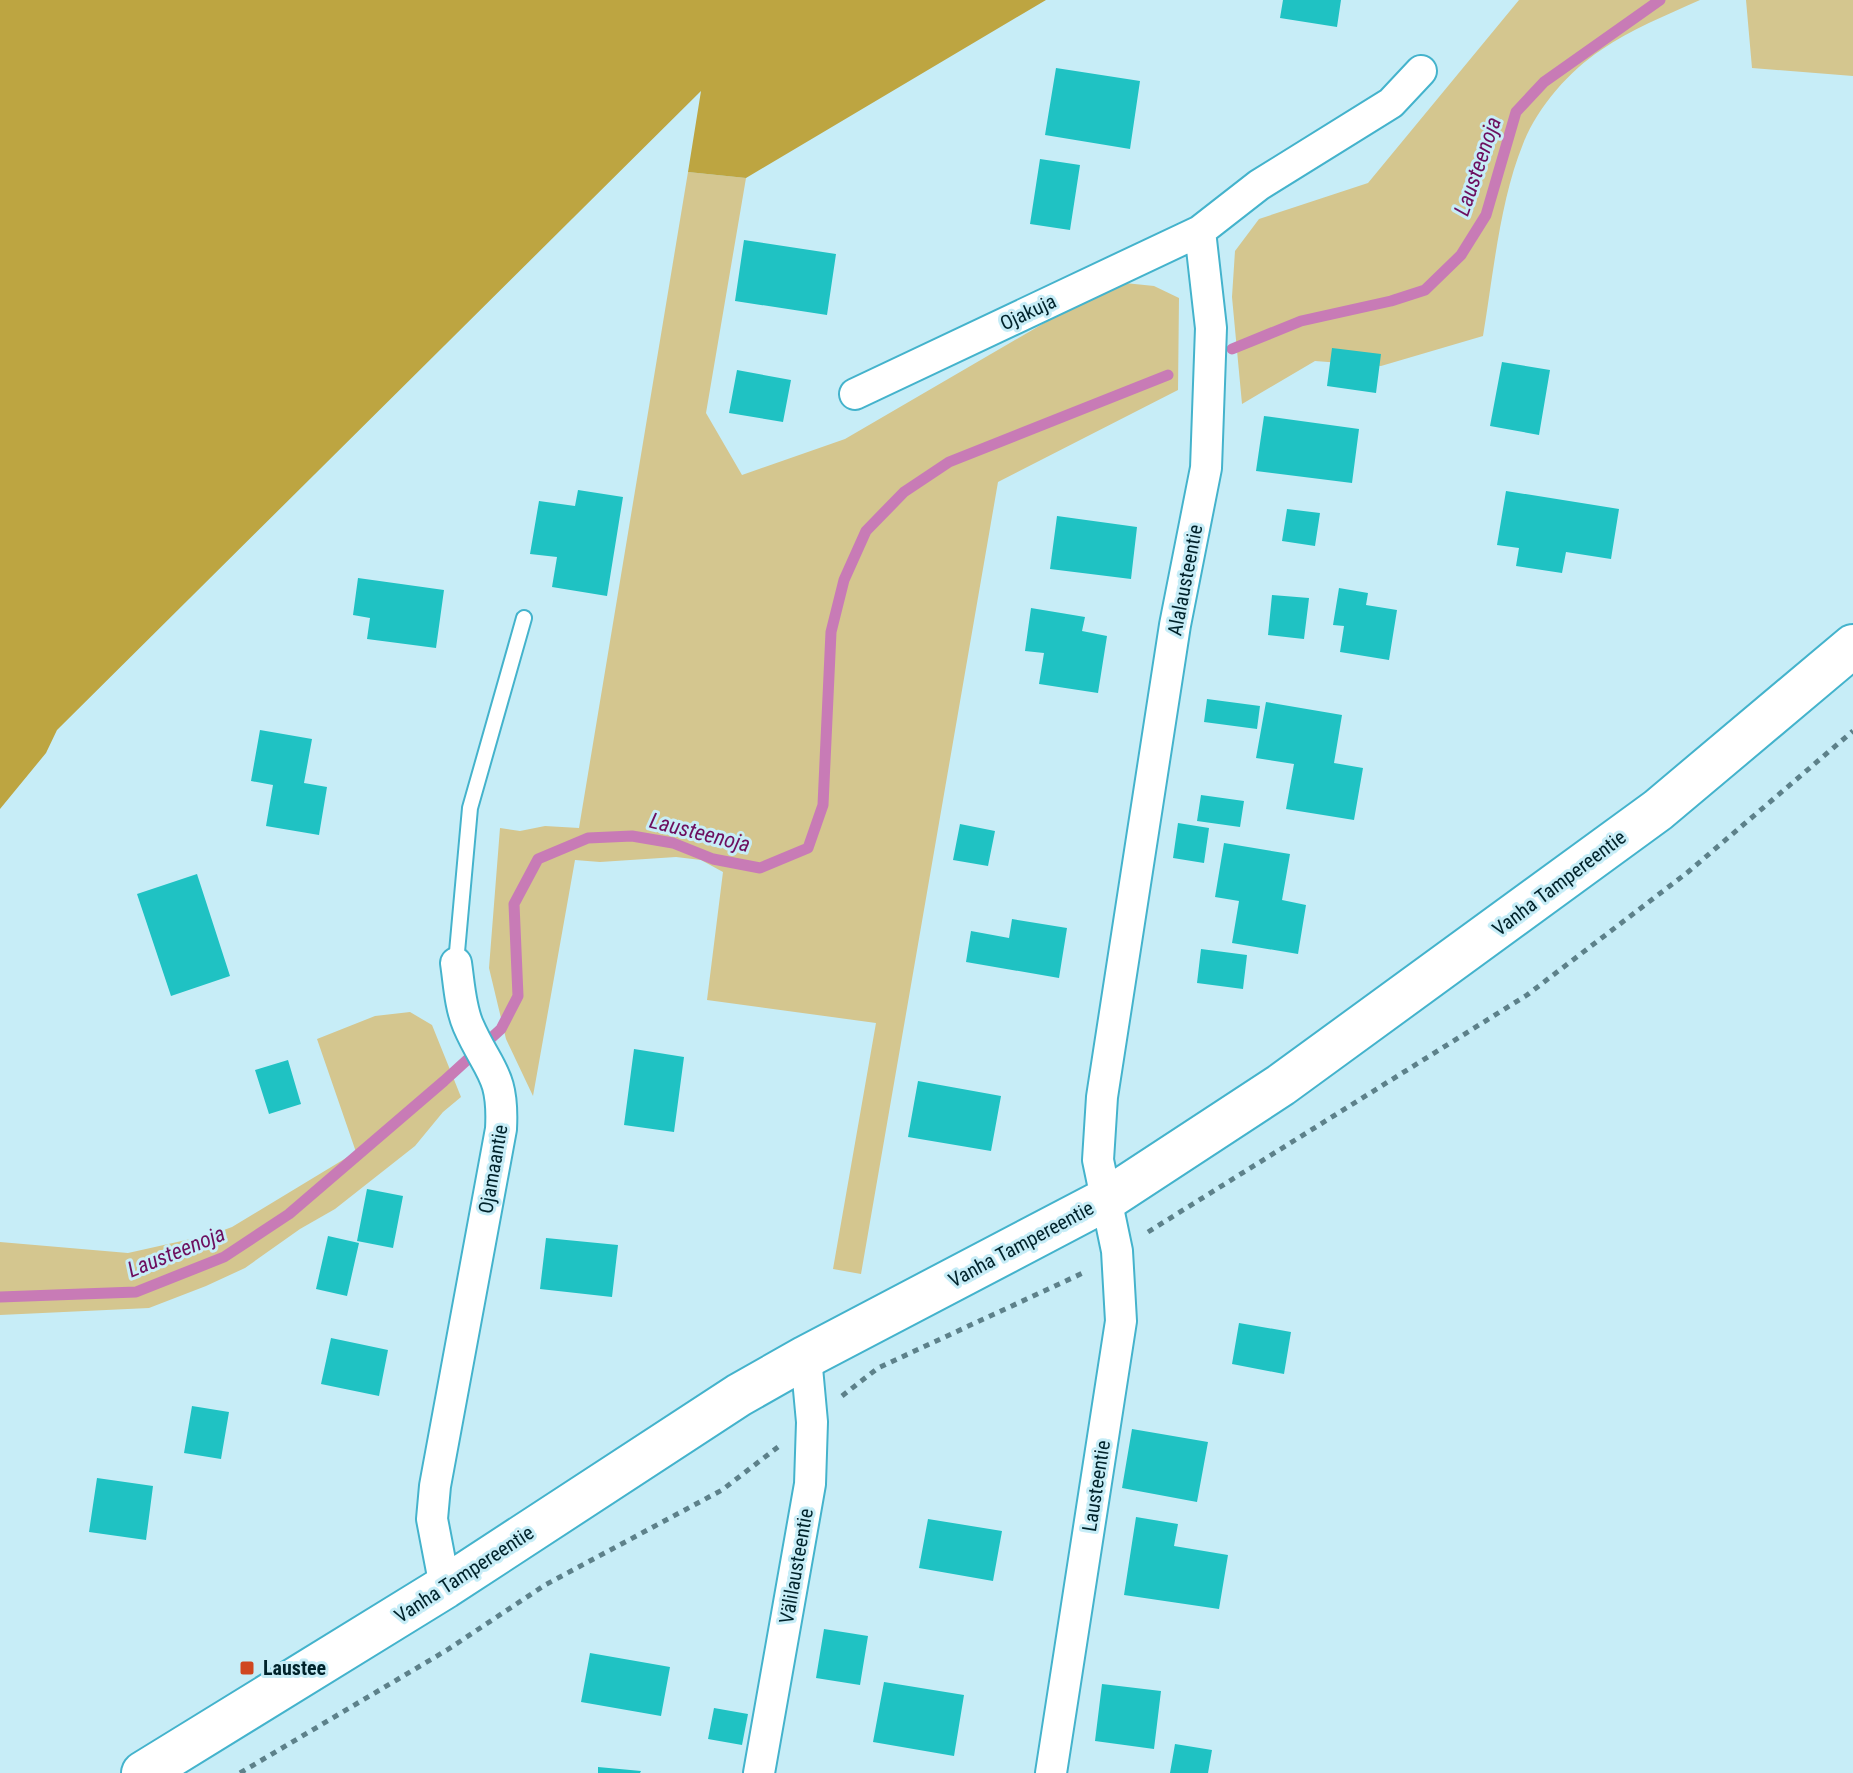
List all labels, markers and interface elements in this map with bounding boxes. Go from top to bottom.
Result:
water label: Lausteenoja [1449,113,1506,219]
street label: Ojakuja [996,289,1060,335]
street label: Alalausteentie [1162,522,1208,638]
water label: Lausteenoja [647,808,753,857]
street label: Vanha Tampereentie [1488,825,1630,941]
street label: Ojamaantie [473,1123,513,1215]
street label: Vanha Tampereentie [944,1196,1098,1292]
water label: Lausteenoja [124,1221,229,1282]
street label: Lausteentie [1077,1439,1115,1533]
street label: Välilausteentie [774,1506,818,1626]
street label: Vanha Tampereentie [390,1520,538,1628]
place label: Laustee [263,1656,326,1680]
marker: Laustee [238,1659,256,1677]

